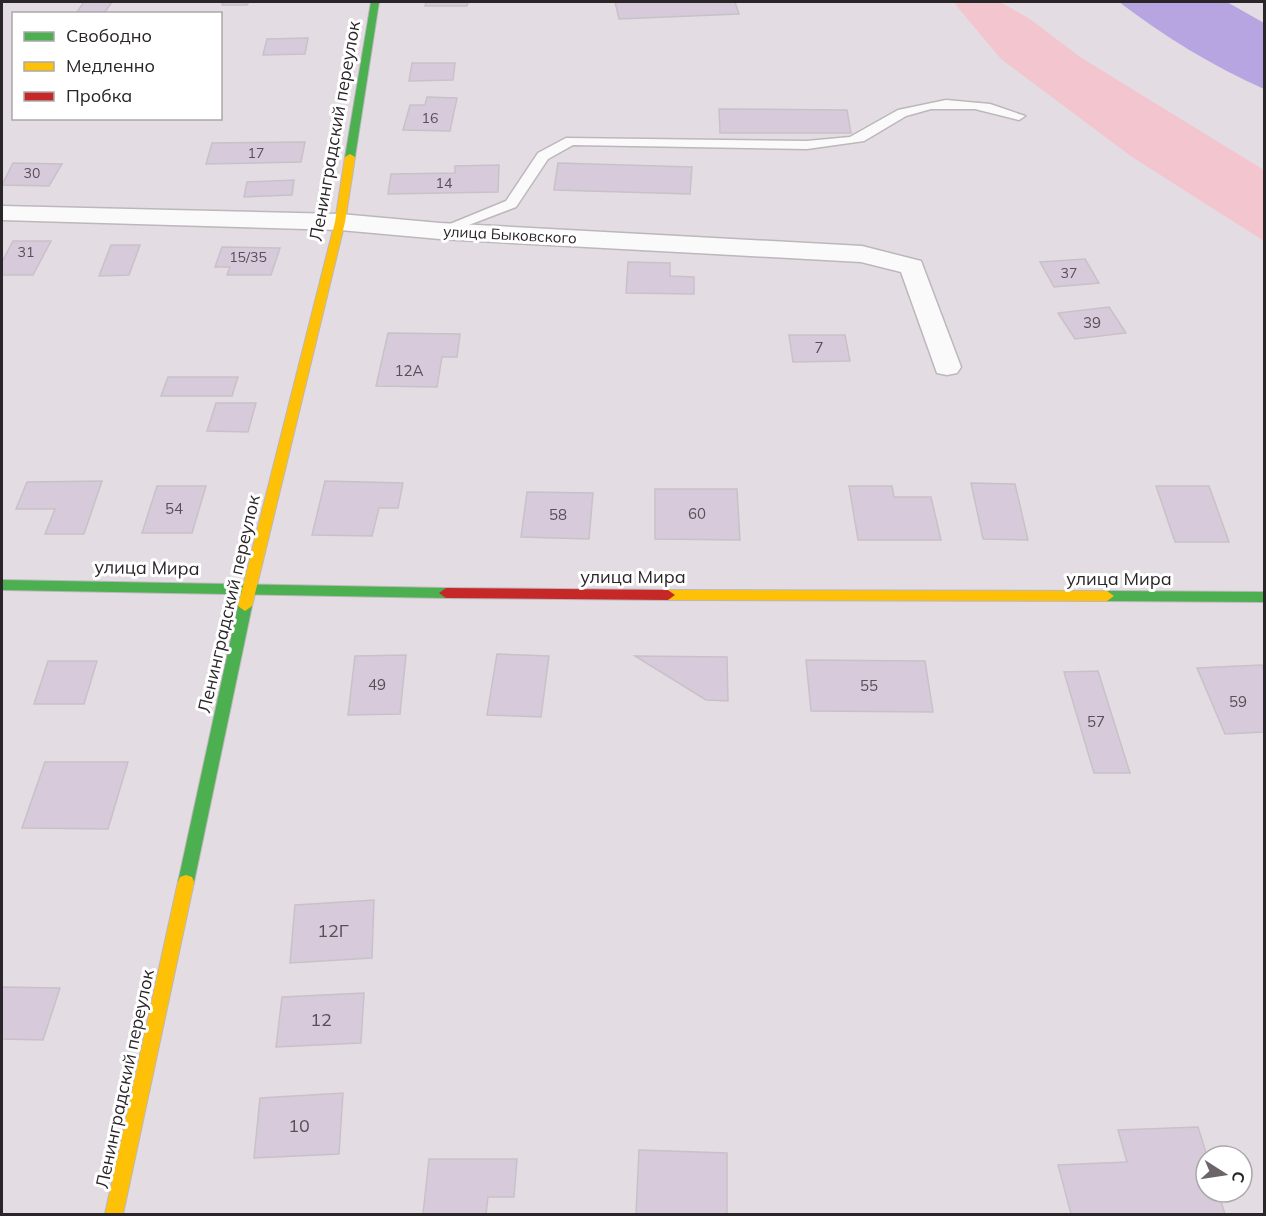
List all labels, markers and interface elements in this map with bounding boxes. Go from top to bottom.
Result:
legend [12,12,222,120]
street label: Ленинградский переулок [304,19,365,243]
text: Свободно [66,24,152,47]
text: Медленно [66,54,155,77]
text: Пробка [66,84,132,107]
house number: 16 [422,109,438,127]
house number: 17 [248,144,264,162]
house number: 30 [24,164,40,182]
house number: 14 [436,174,453,192]
street label: улица Быковского [443,222,577,247]
house number: 31 [18,243,34,261]
house number: 15/35 [229,248,267,266]
house number: 37 [1061,264,1077,282]
house number: 39 [1083,313,1101,332]
house number: 7 [814,338,824,357]
house number: 12А [394,361,424,380]
street label: Ленинградский переулок [192,492,265,715]
house number: 54 [165,499,183,518]
house number: 60 [688,504,706,523]
house number: 58 [549,505,567,524]
street label: улица Мира [94,555,200,580]
street label: улица Мира [580,565,686,588]
street label: улица Мира [1066,567,1172,590]
house number: 49 [368,675,386,694]
house number: 55 [860,676,878,695]
house number: 59 [1229,692,1247,711]
house number: 57 [1087,712,1105,731]
house number: 12Г [317,919,349,942]
street label: Ленинградский переулок [90,967,159,1190]
house number: 12 [310,1008,332,1031]
house number: 10 [288,1114,310,1137]
north arrow [1194,1144,1254,1204]
text: С [1228,1170,1250,1185]

